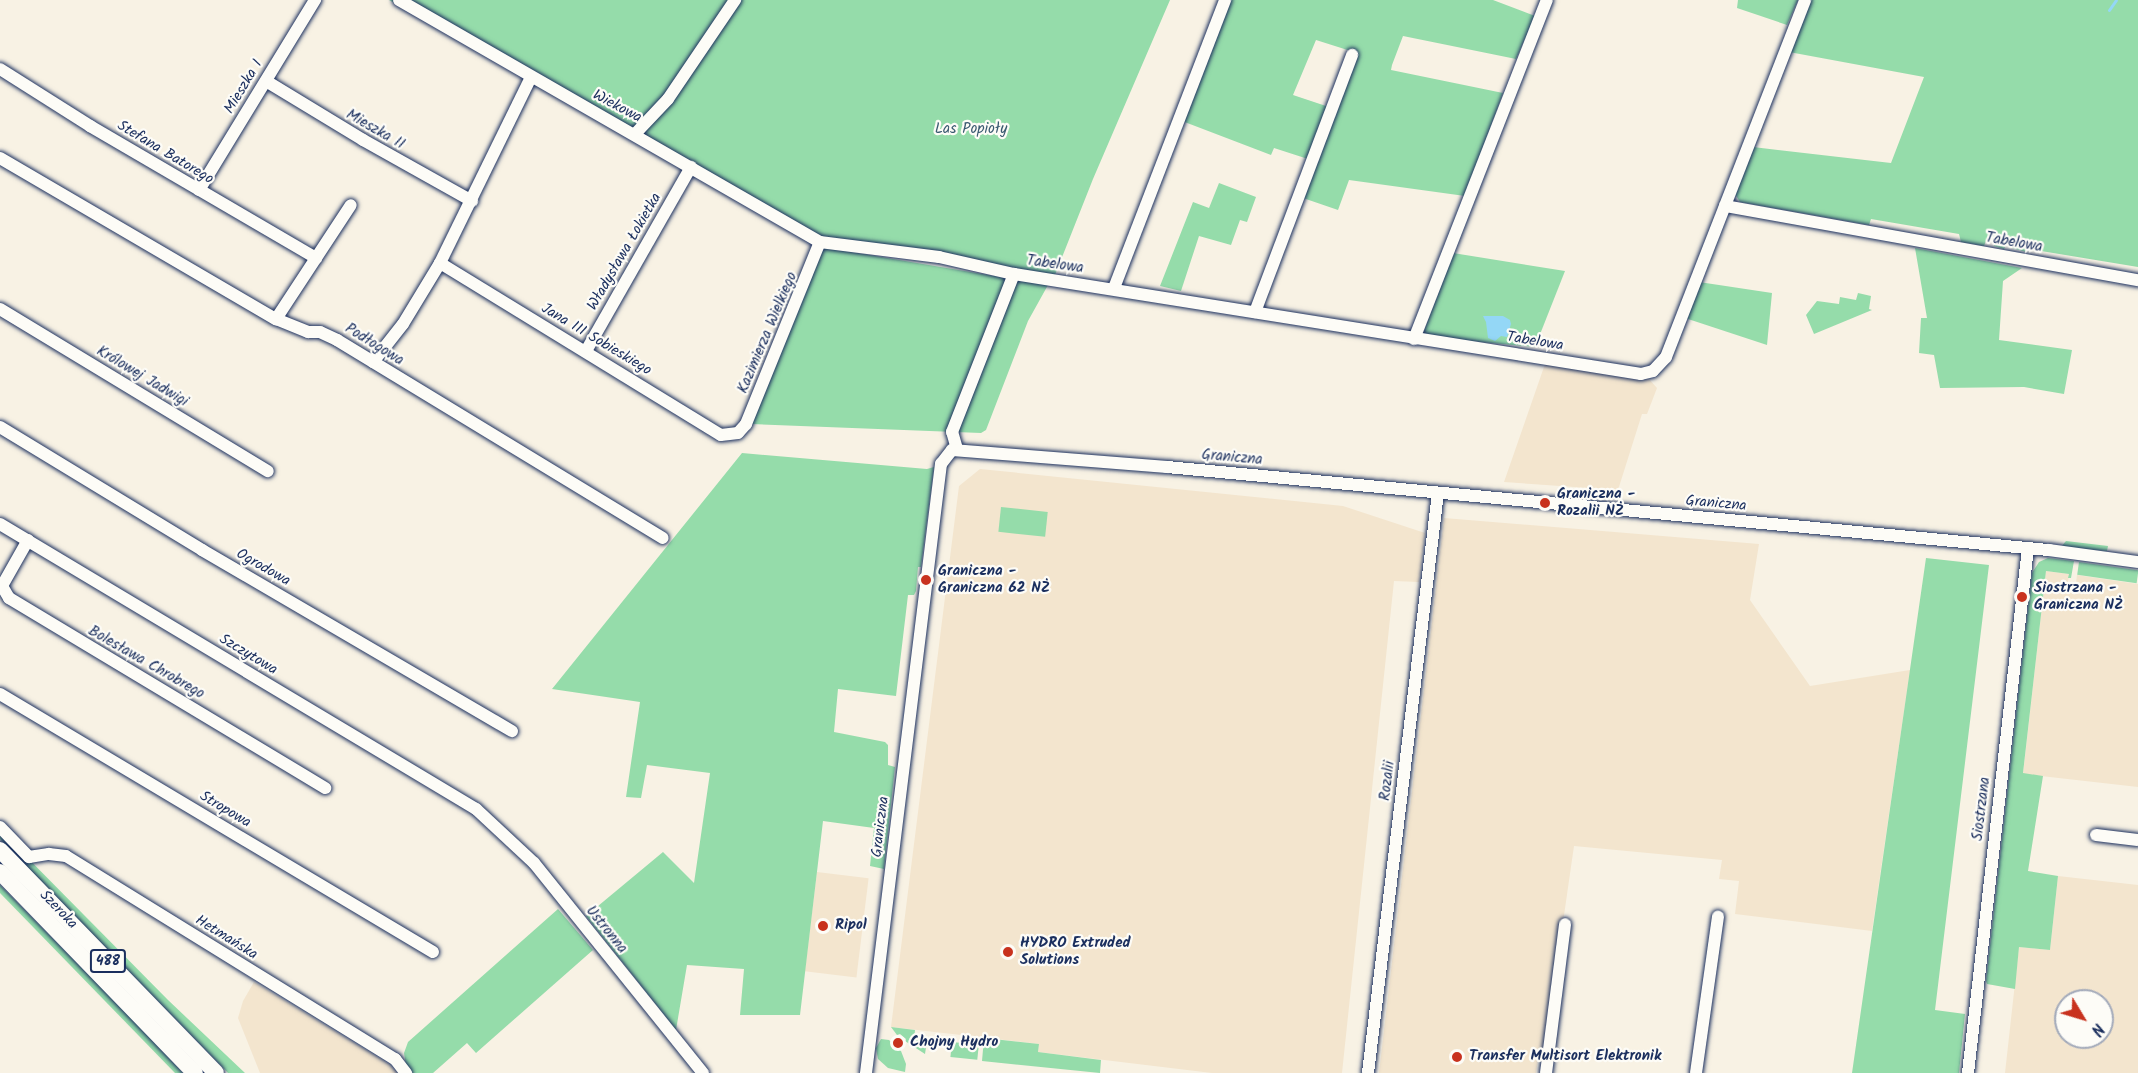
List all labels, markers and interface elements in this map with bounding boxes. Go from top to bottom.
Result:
street label: Mieszka I [221,57,267,117]
street label: Wiekowa [589,87,645,127]
street label: Mieszka II [343,106,407,154]
street label: Stefana Batorego [114,117,216,189]
park label: Las Popioły [935,121,1007,139]
street label: Władysława Łokietka [584,190,666,314]
street label: Tabelowa [1984,229,2044,257]
street label: Tabelowa [1025,252,1085,278]
street label: Kazimierza Wielkiego [734,270,802,396]
street label: Jana III Sobieskiego [537,300,655,380]
street label: Podłogowa [341,320,407,370]
street label: Tabelowa [1505,329,1565,355]
street label: Królowej Jadwigi [93,343,191,411]
street label: Graniczna [1201,446,1263,470]
place label: Graniczna - Rozalii NŻ [1557,485,1635,520]
street label: Graniczna [1685,492,1747,516]
marker: Graniczna - Rozalii NŻ [1538,496,1552,510]
street label: Ogrodowa [233,545,293,591]
place label: Graniczna - Graniczna 62 NŻ [938,562,1050,597]
marker: Graniczna - Graniczna 62 NŻ [919,573,933,587]
place label: Siostrzana - Graniczna NŻ [2034,579,2124,614]
marker: Siostrzana - Graniczna NŻ [2015,590,2029,604]
street label: Bolesława Chrobrego [85,622,207,704]
street label: Szczytowa [216,631,280,679]
street label: Rozalii [1377,760,1399,802]
street label: Siostrzana [1969,776,1995,842]
street label: Stropowa [196,788,254,832]
street label: Graniczna [868,796,894,858]
street label: Szeroka [35,887,81,933]
street label: Ustronna [581,903,631,957]
street label: Hetmańska [192,912,260,964]
place label: Ripol [835,917,867,935]
marker: Ripol [816,919,830,933]
place label: HYDRO Extruded Solutions [1020,934,1131,969]
marker: HYDRO Extruded Solutions [1001,945,1015,959]
road number: 488 [88,950,128,972]
north arrow [2054,989,2114,1049]
text: N [2084,1017,2110,1041]
place label: Chojny Hydro [910,1034,998,1052]
marker: Chojny Hydro [891,1036,905,1050]
place label: Transfer Multisort Elektronik [1469,1048,1661,1066]
marker: Transfer Multisort Elektronik [1450,1050,1464,1064]

